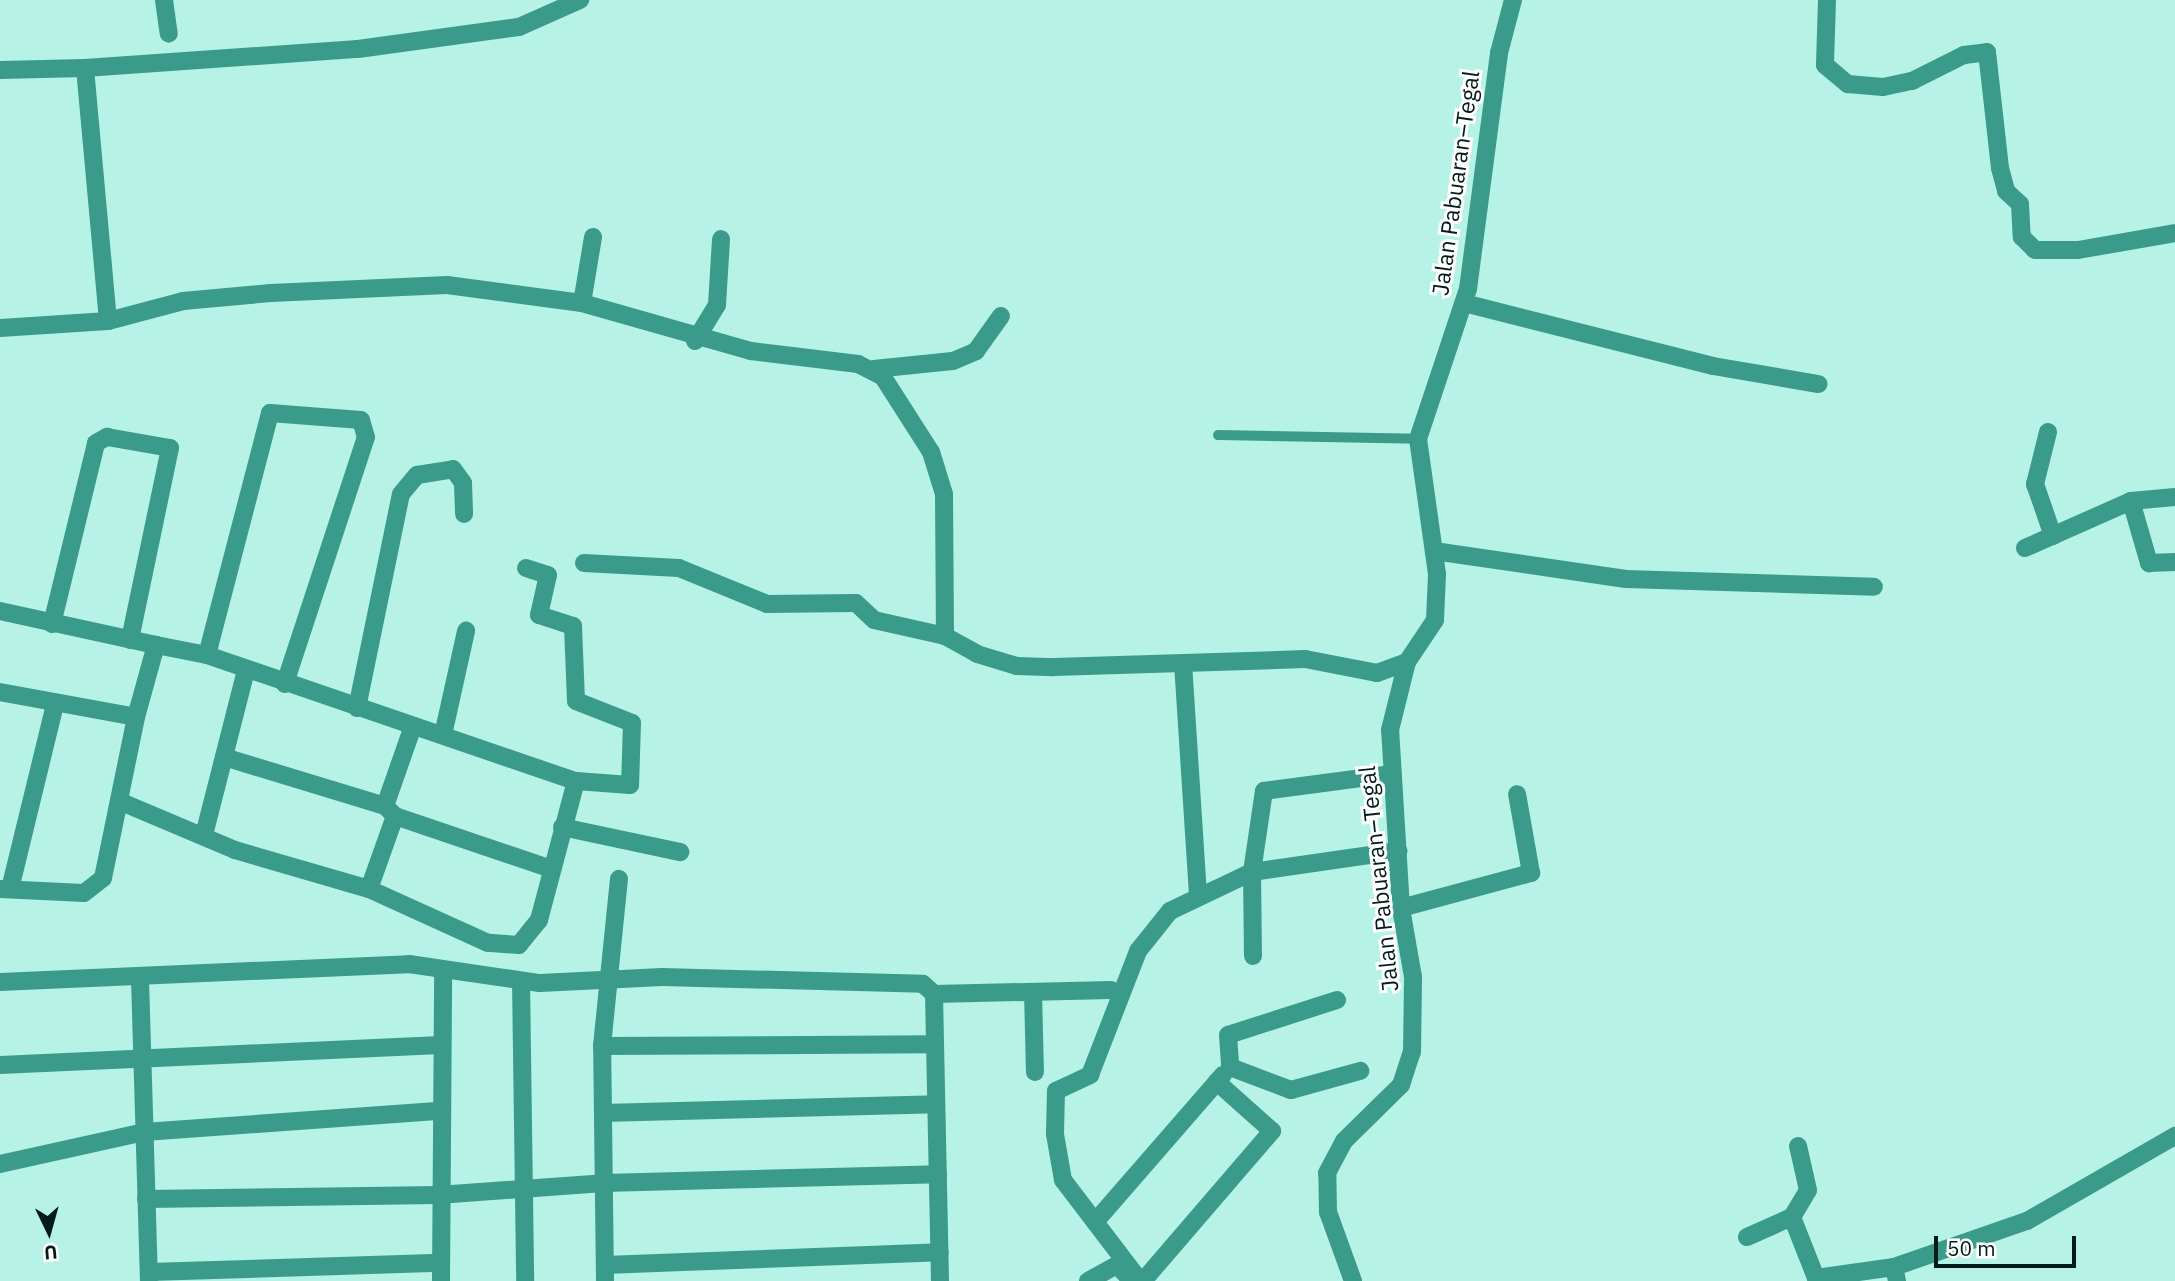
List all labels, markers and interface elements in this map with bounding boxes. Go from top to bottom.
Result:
street label: Jalan Pabuaran–Tegal [1426,69,1484,297]
street label: Jalan Pabuaran–Tegal [1352,765,1404,993]
north arrow [14,1197,84,1267]
scale bar [1937,1222,2079,1266]
text: 50 m [1947,1234,1996,1262]
text: U [43,1240,58,1265]

